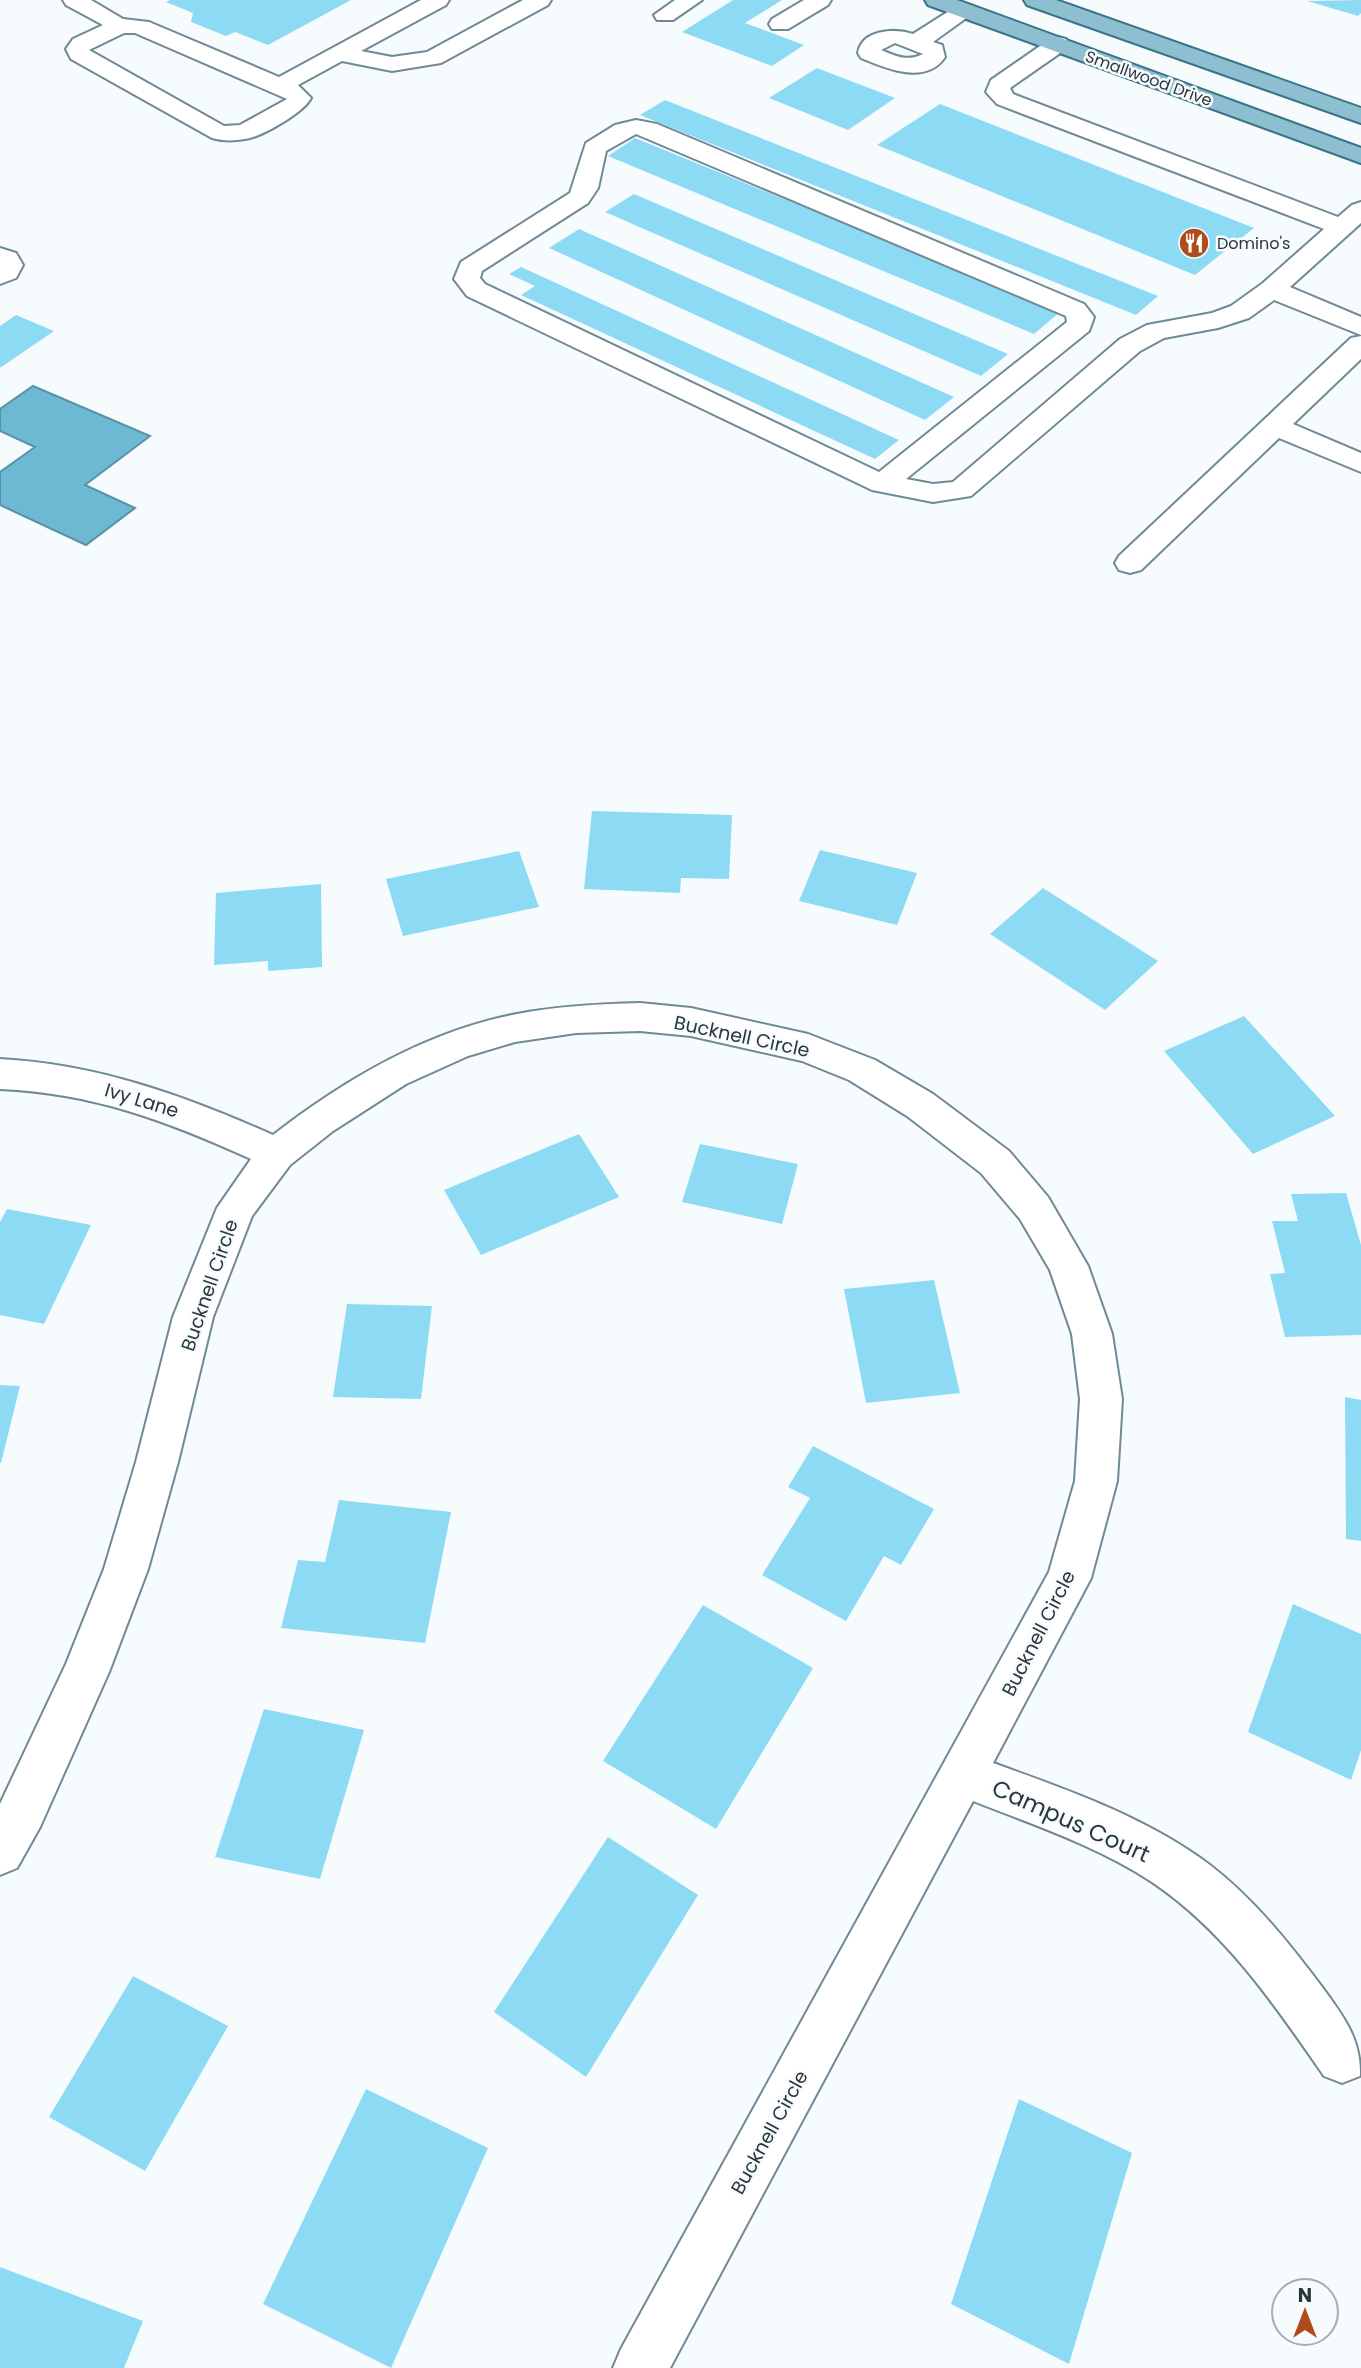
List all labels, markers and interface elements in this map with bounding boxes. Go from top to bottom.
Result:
street label: Smallwood Drive [1082,45,1215,112]
restaurant icon: Domino's [1177,226,1211,260]
place label: Domino's [1217,232,1290,255]
street label: Bucknell Circle [672,1009,812,1064]
street label: Ivy Lane [102,1076,182,1125]
street label: Bucknell Circle [174,1216,245,1355]
street label: Bucknell Circle [995,1566,1082,1701]
street label: Campus Court [987,1772,1155,1870]
street label: Bucknell Circle [724,2065,815,2199]
north arrow [1270,2277,1340,2347]
text: N [1298,2282,1312,2309]

